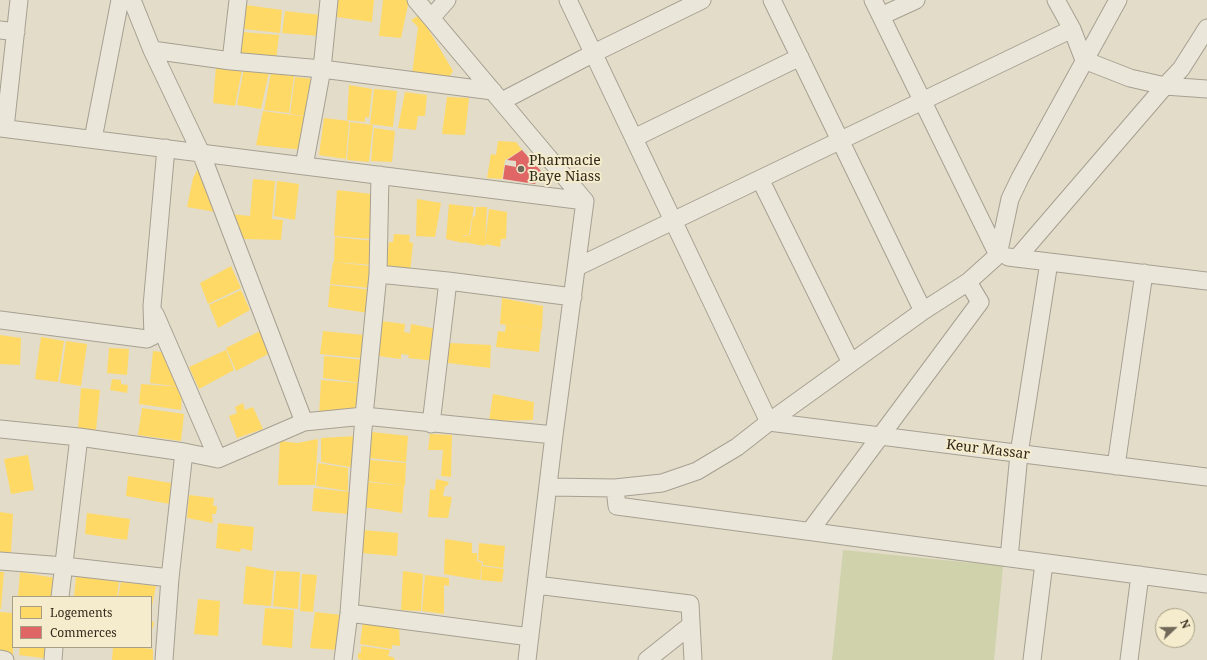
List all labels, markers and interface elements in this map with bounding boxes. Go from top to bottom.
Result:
place label: Pharmacie Baye Niass [529,153,601,186]
marker: Pharmacie Baye Niass [516,164,526,174]
street label: Keur Massar [945,437,1031,463]
legend [12,596,152,648]
text: Logements [50,604,112,621]
north arrow [1155,608,1195,648]
text: N [1177,617,1194,631]
text: Commerces [50,624,117,641]

